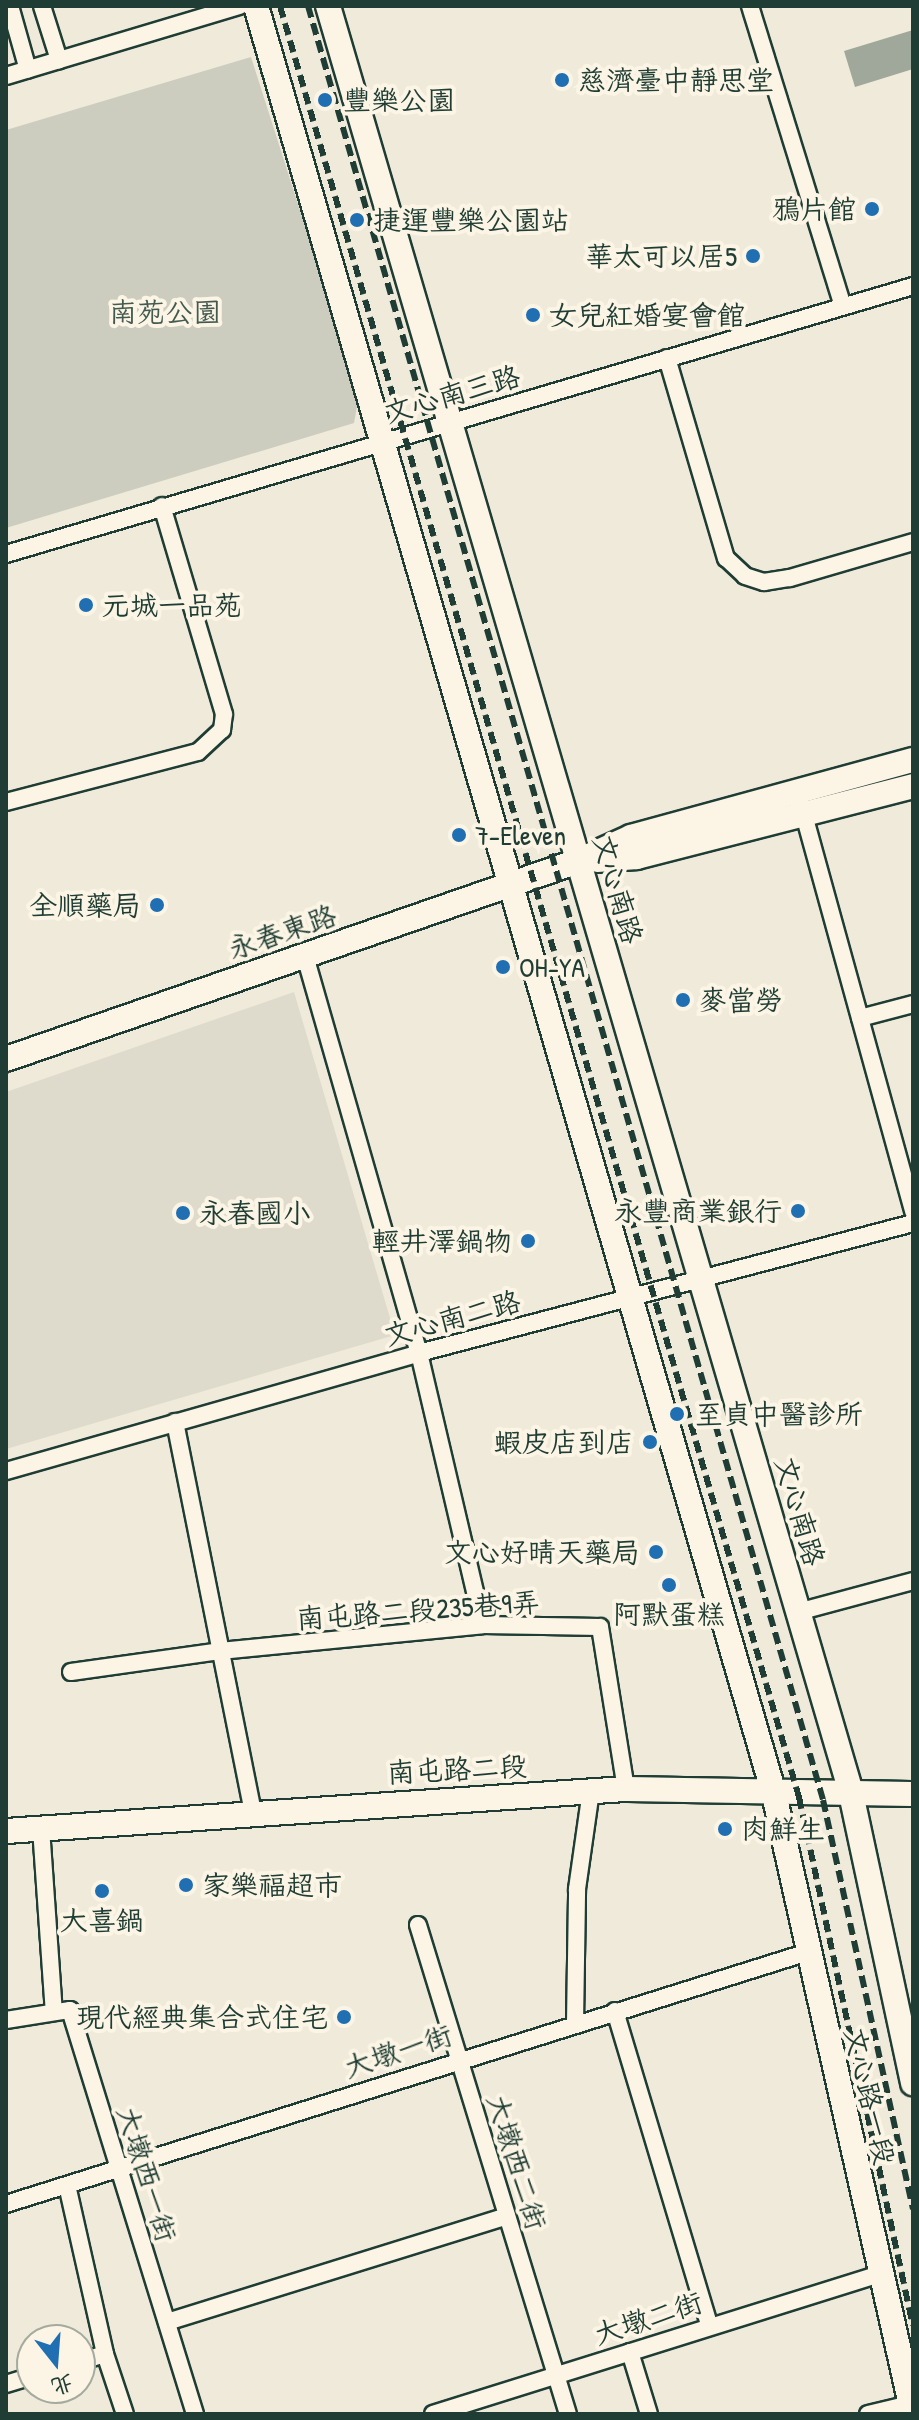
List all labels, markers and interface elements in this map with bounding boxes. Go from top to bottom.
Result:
place label: 慈濟臺中靜思堂 [578,63,774,97]
marker: 慈濟臺中靜思堂 [553,71,571,89]
place label: 豐樂公園 [343,83,455,117]
marker: 豐樂公園 [314,89,336,111]
place label: 鴉片館 [772,192,856,226]
marker: 鴉片館 [863,200,881,218]
place label: 捷運豐樂公園站 [373,203,569,237]
marker: 捷運豐樂公園站 [348,211,366,229]
place label: 華太可以居5 [585,239,737,273]
marker: 華太可以居5 [744,247,762,265]
park label: 南苑公園 [109,295,221,329]
place label: 女兒紅婚宴會館 [549,298,745,332]
marker: 女兒紅婚宴會館 [524,306,542,324]
street label: 文心南三路 [380,359,524,429]
place label: 元城一品苑 [102,588,242,622]
marker: 元城一品苑 [77,596,95,614]
place label: 7-Eleven [475,818,566,852]
marker: 7-Eleven [450,826,468,844]
street label: 文心南路 [586,831,650,947]
place label: 全順藥局 [29,888,141,922]
marker: 全順藥局 [148,896,166,914]
street label: 永春東路 [224,898,340,966]
place label: OH-YA [519,950,585,984]
marker: OH-YA [494,958,512,976]
place label: 麥當勞 [699,983,783,1017]
marker: 麥當勞 [674,991,692,1009]
place label: 永豐商業銀行 [614,1194,782,1228]
place label: 永春國小 [199,1196,311,1230]
marker: 永豐商業銀行 [789,1202,807,1220]
marker: 永春國小 [174,1204,192,1222]
place label: 輕井澤鍋物 [372,1224,512,1258]
marker: 輕井澤鍋物 [519,1232,537,1250]
street label: 文心南二路 [380,1284,524,1352]
place label: 至貞中醫診所 [695,1397,863,1431]
marker: 至貞中醫診所 [666,1403,688,1425]
place label: 蝦皮店到店 [494,1425,634,1459]
marker: 蝦皮店到店 [641,1433,659,1451]
street label: 文心南路 [768,1453,832,1569]
place label: 文心好晴天藥局 [444,1535,640,1569]
marker: 文心好晴天藥局 [647,1543,665,1561]
marker: 阿默蛋糕 [660,1576,678,1594]
street label: 南屯路二段235巷9弄 [295,1585,541,1635]
place label: 阿默蛋糕 [613,1597,725,1631]
street label: 南屯路二段 [386,1749,528,1789]
place label: 肉鮮生 [741,1812,825,1846]
marker: 肉鮮生 [716,1820,734,1838]
place label: 家樂福超市 [202,1868,342,1902]
marker: 家樂福超市 [177,1876,195,1894]
marker: 大喜鍋 [93,1882,111,1900]
place label: 大喜鍋 [60,1903,144,1937]
place label: 現代經典集合式住宅 [76,2000,328,2034]
marker: 現代經典集合式住宅 [335,2008,353,2026]
street label: 大墩一街 [340,2018,456,2084]
street label: 文心路一段 [838,2024,902,2168]
street label: 大墩西二街 [480,2090,554,2234]
street label: 大墩西一街 [110,2102,184,2246]
street label: 大墩二街 [590,2285,706,2351]
north arrow [16,2324,96,2404]
text: 北 [48,2367,77,2403]

